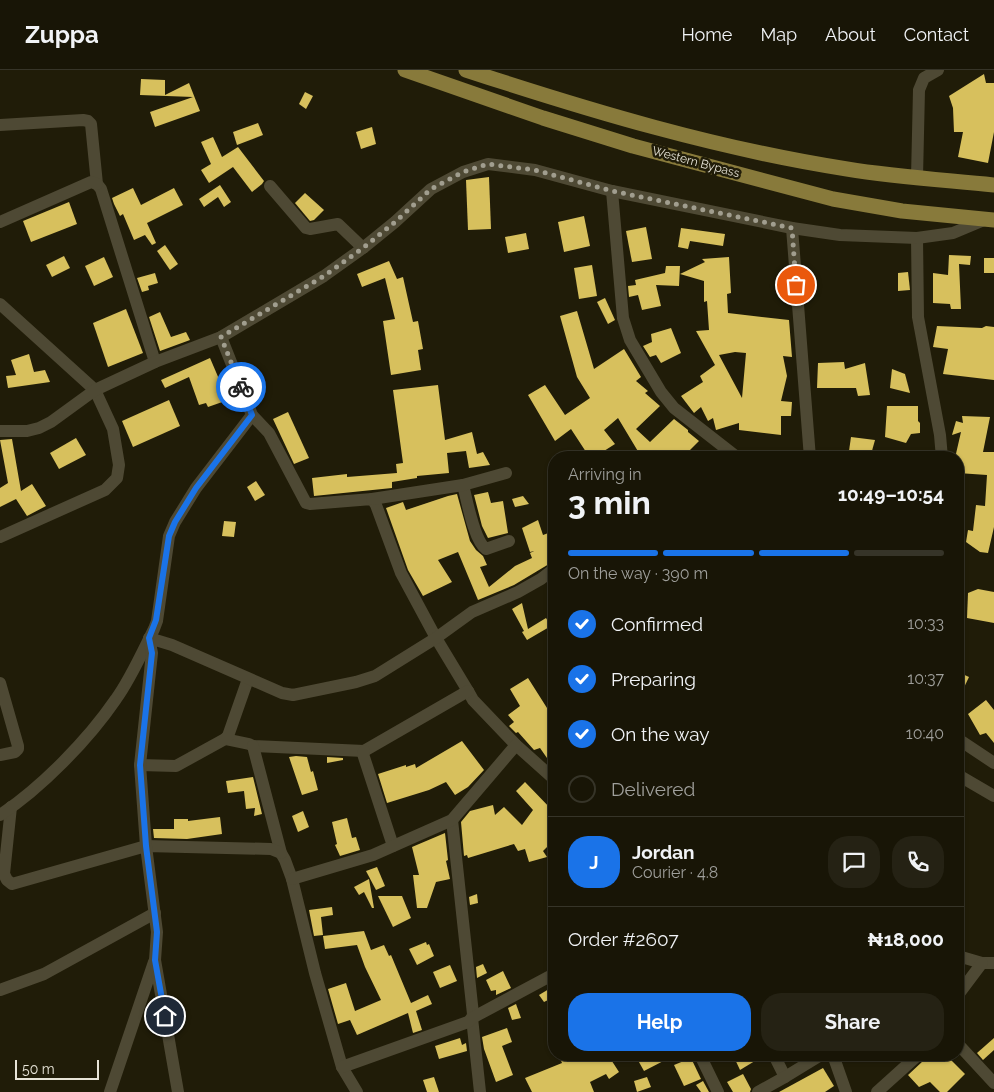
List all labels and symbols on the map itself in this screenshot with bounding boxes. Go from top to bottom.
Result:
street label: Western Bypass [651,144,741,180]
pin [775,264,817,306]
courier [216,362,266,412]
pin [144,995,186,1037]
scale bar [15,1057,99,1080]

